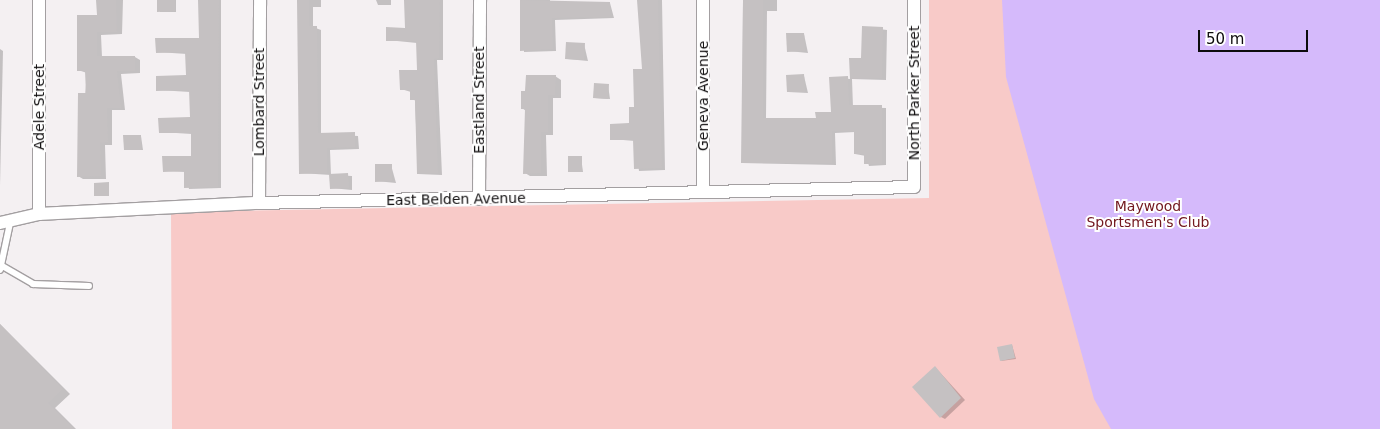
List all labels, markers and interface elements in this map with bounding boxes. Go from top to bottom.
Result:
scale bar [1200,20,1310,52]
street label: North Parker Street [906,26,922,160]
text: 50 m [1206,30,1244,48]
street label: Geneva Avenue [695,41,711,151]
street label: Eastland Street [471,46,487,154]
street label: Lombard Street [251,48,267,156]
street label: Adele Street [31,64,47,150]
street label: East Belden Avenue [386,189,526,209]
park label: Maywood Sportsmen's Club [1086,198,1210,230]

